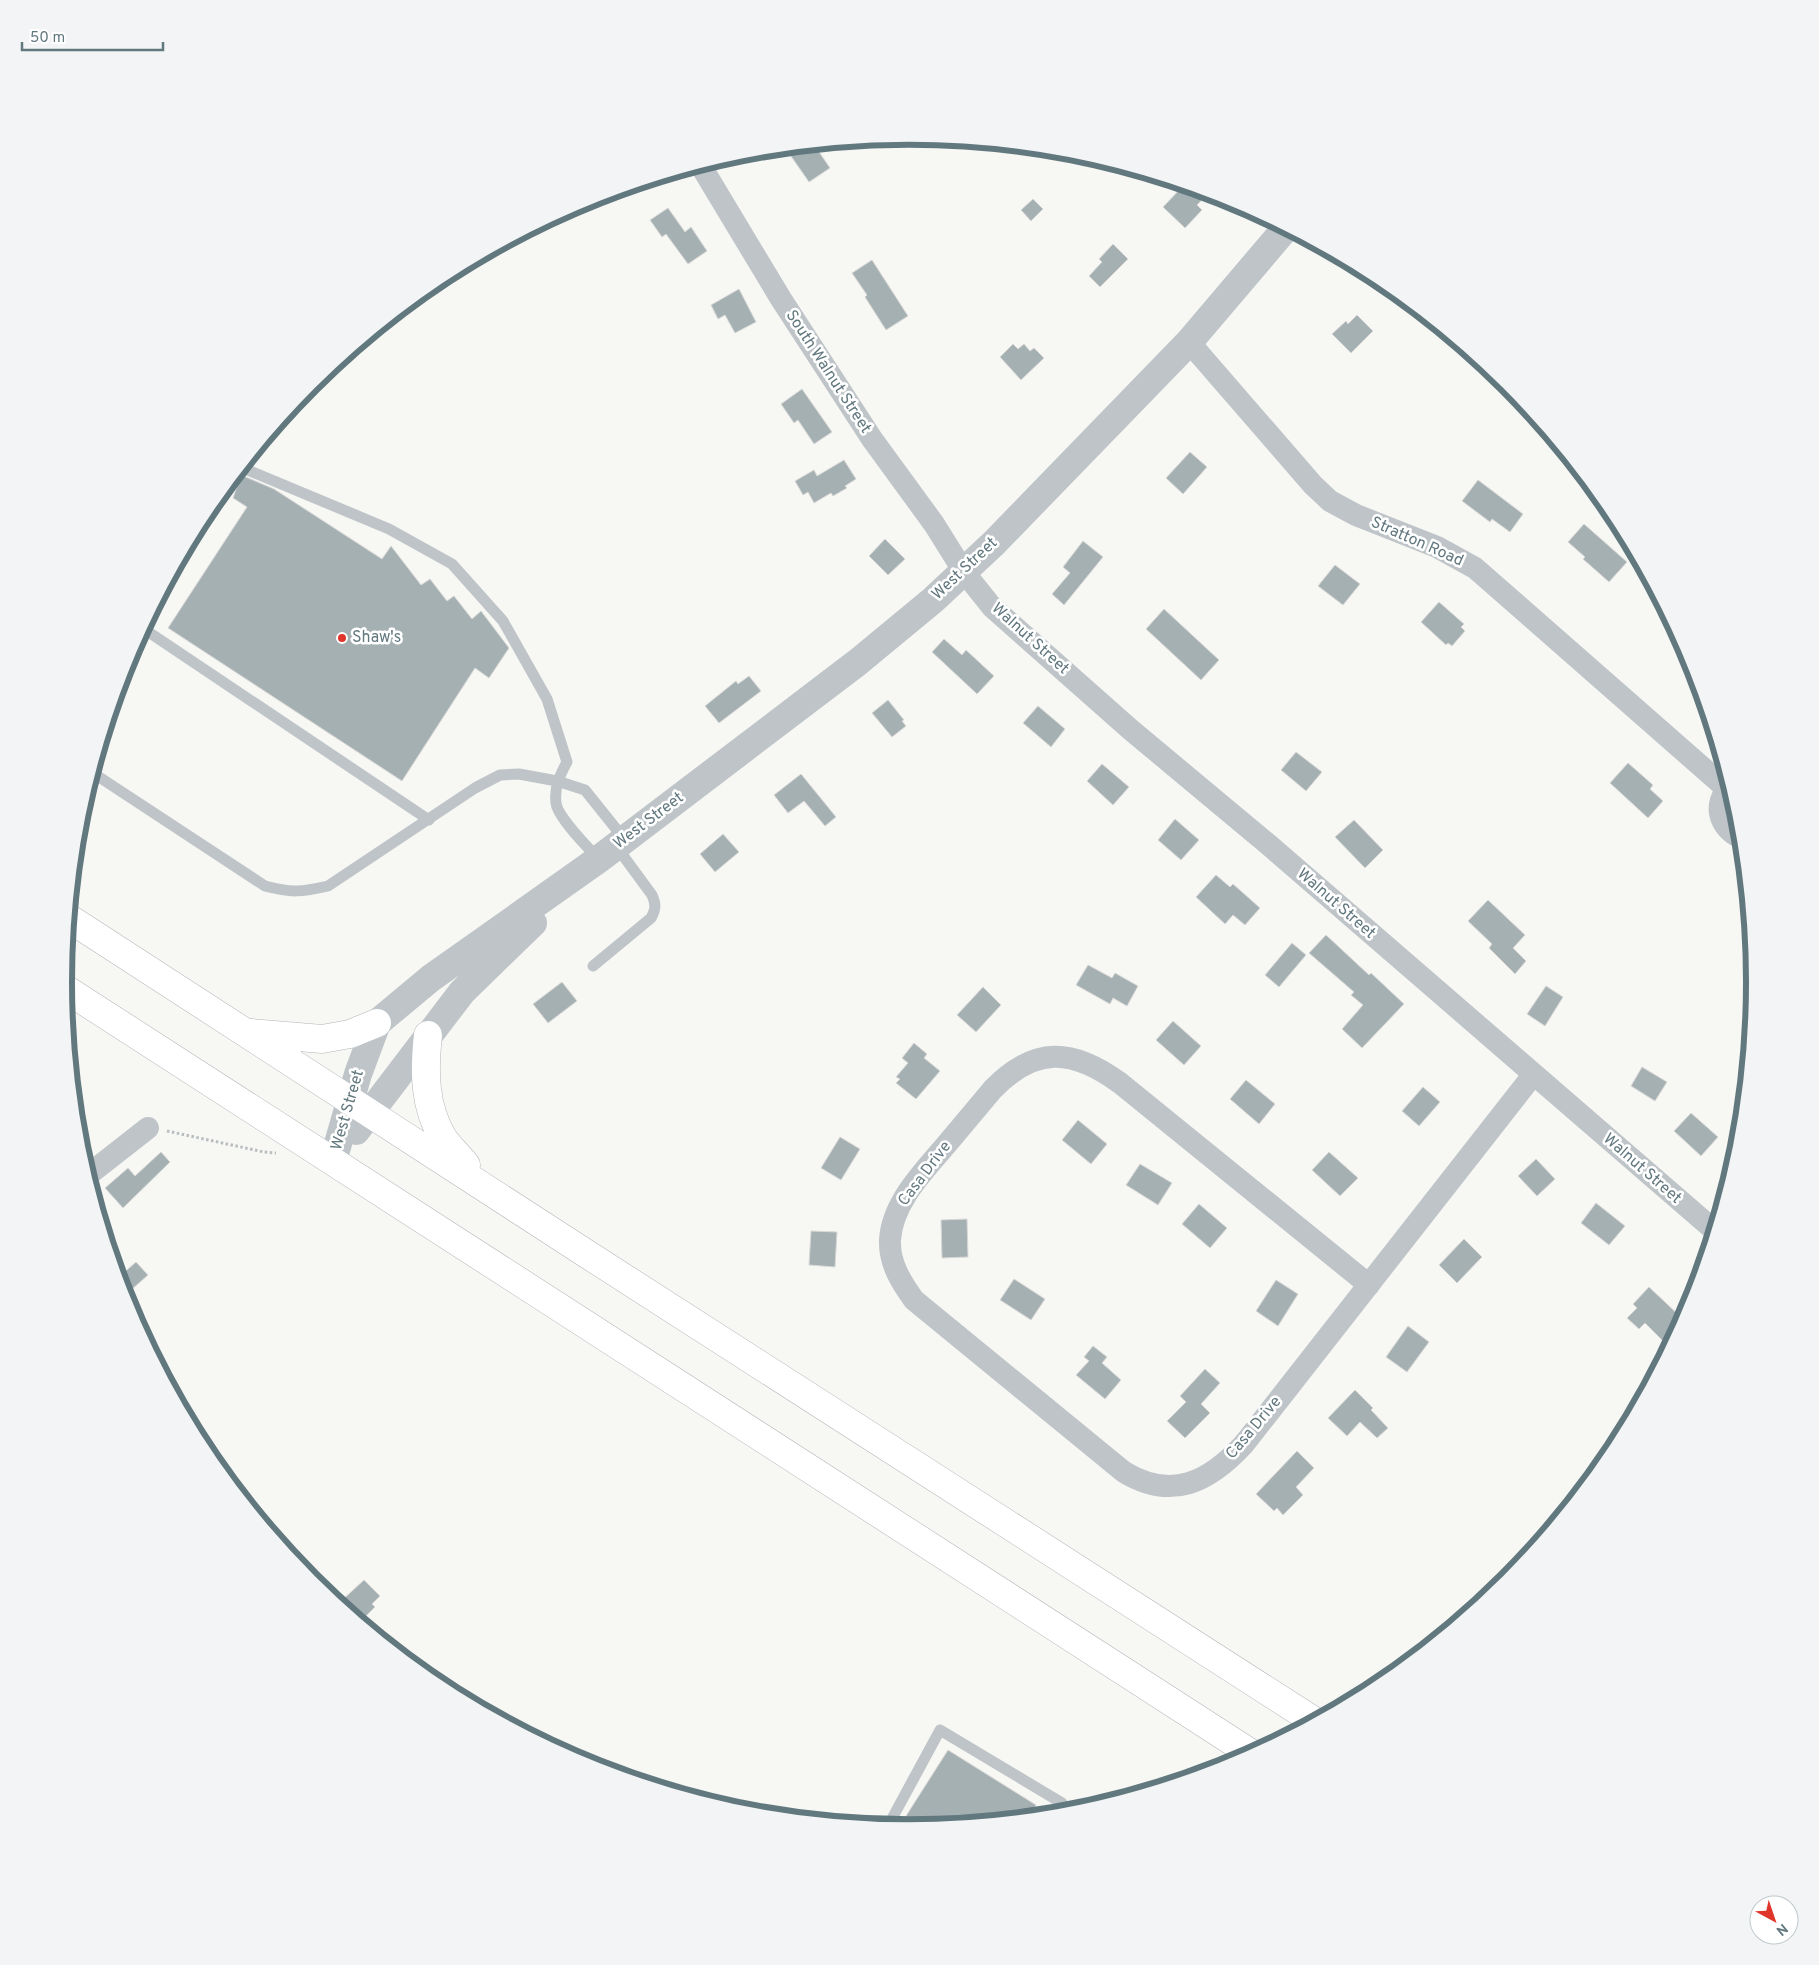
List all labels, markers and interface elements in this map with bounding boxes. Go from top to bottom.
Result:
scale bar [22,20,164,52]
text: 50 m [30,29,65,48]
street label: South Walnut Street [781,307,875,437]
street label: Stratton Road [1368,513,1466,571]
street label: West Street [928,533,1002,605]
street label: Walnut Street [987,599,1073,679]
place label: Shaw's [352,628,401,648]
marker: Shaw's [336,632,348,644]
street label: West Street [610,788,688,854]
street label: Walnut Street [1293,864,1379,944]
street label: West Street [327,1067,369,1153]
street label: Walnut Street [1599,1129,1685,1209]
street label: Casa Drive [894,1138,956,1210]
street label: Casa Drive [1222,1392,1286,1464]
north arrow [1749,1895,1799,1945]
text: N [1772,1919,1791,1939]

